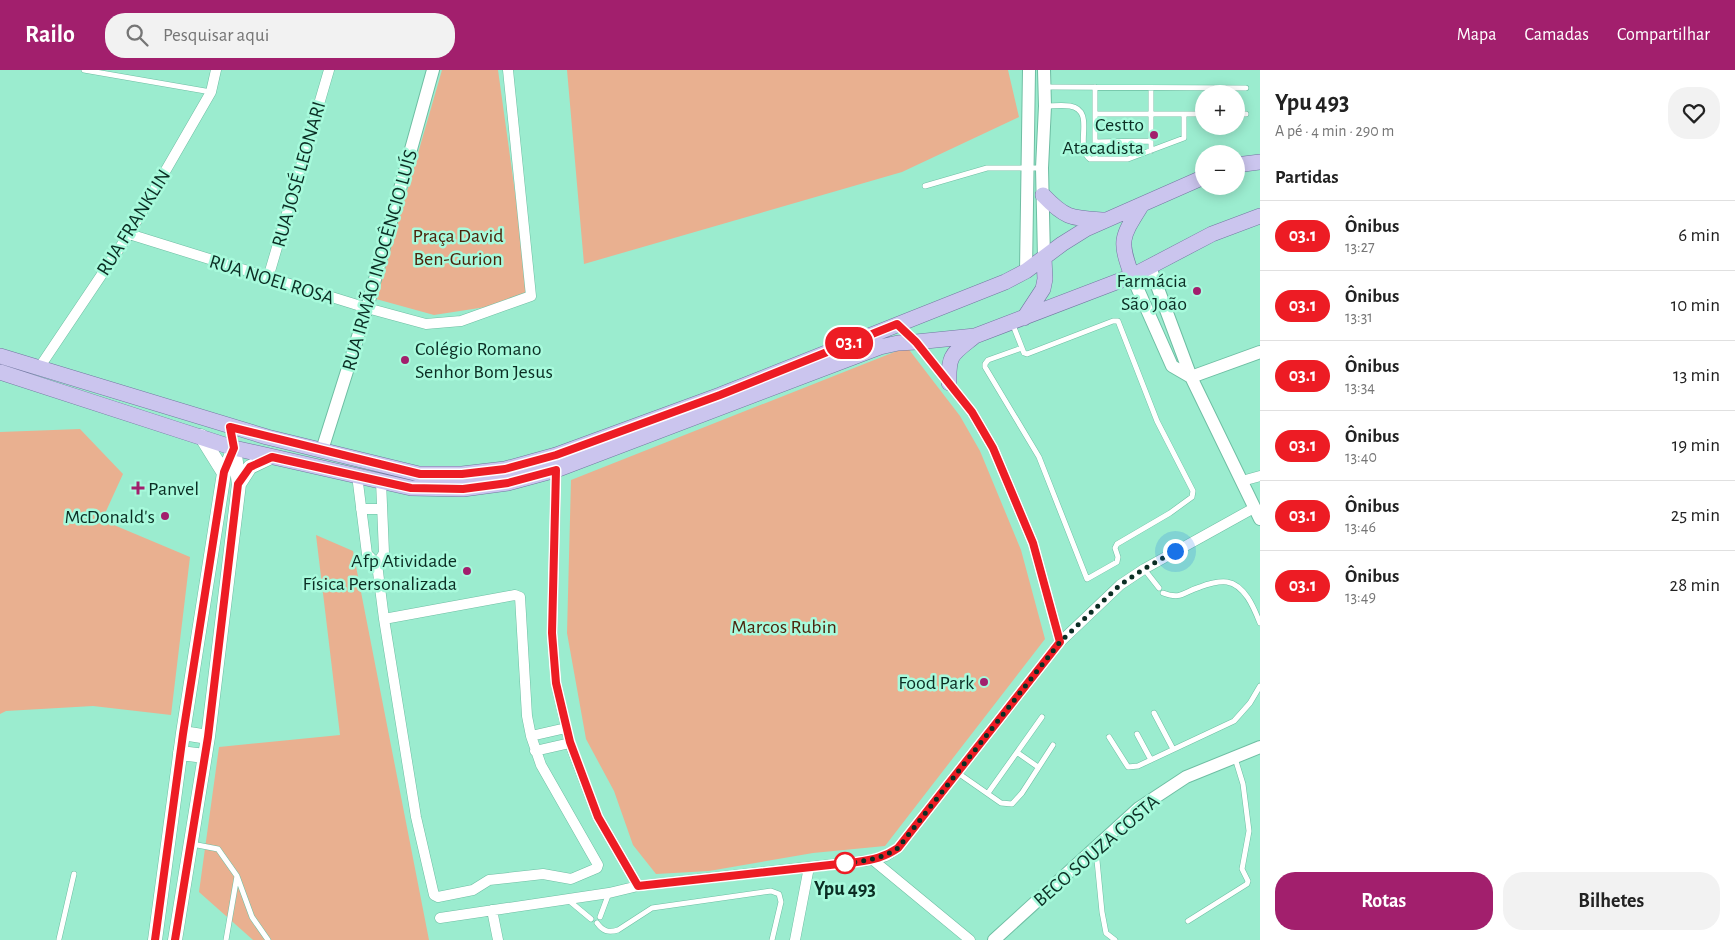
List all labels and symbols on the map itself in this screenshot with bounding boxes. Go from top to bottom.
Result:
street label: RUA JOSÉ LEONARI [268,99,329,249]
place label: Cestto Atacadista [1062,115,1144,158]
marker: Cestto Atacadista [1148,129,1160,141]
street label: RUA IRMÃO INOCÊNCIO LUÍS [338,147,421,373]
street label: RUA FRANKLIN [93,166,174,279]
park label: Praça David Ben-Gurion [412,226,504,269]
street label: RUA NOEL ROSA [207,251,337,309]
place label: Farmácia São João [1116,271,1187,314]
marker: Farmácia São João [1191,285,1203,297]
line badge: 03.1 [814,327,884,359]
place label: Colégio Romano Senhor Bom Jesus [415,339,553,382]
marker: Colégio Romano Senhor Bom Jesus [399,354,411,366]
place label: Panvel [148,479,199,499]
marker: Panvel [132,482,144,494]
place label: McDonald's [64,507,155,527]
marker: McDonald's [159,510,171,522]
your location [1163,539,1188,564]
place label: Afp Atividade Física Personalizada [303,551,457,594]
marker: Afp Atividade Física Personalizada [461,565,473,577]
park label: Marcos Rubin [731,617,837,637]
place label: Food Park [898,673,974,693]
marker: Food Park [978,676,990,688]
street label: BECO SOUZA COSTA [1030,791,1164,910]
marker: Ypu 493 [834,852,856,874]
place label: Ypu 493 [814,879,876,899]

